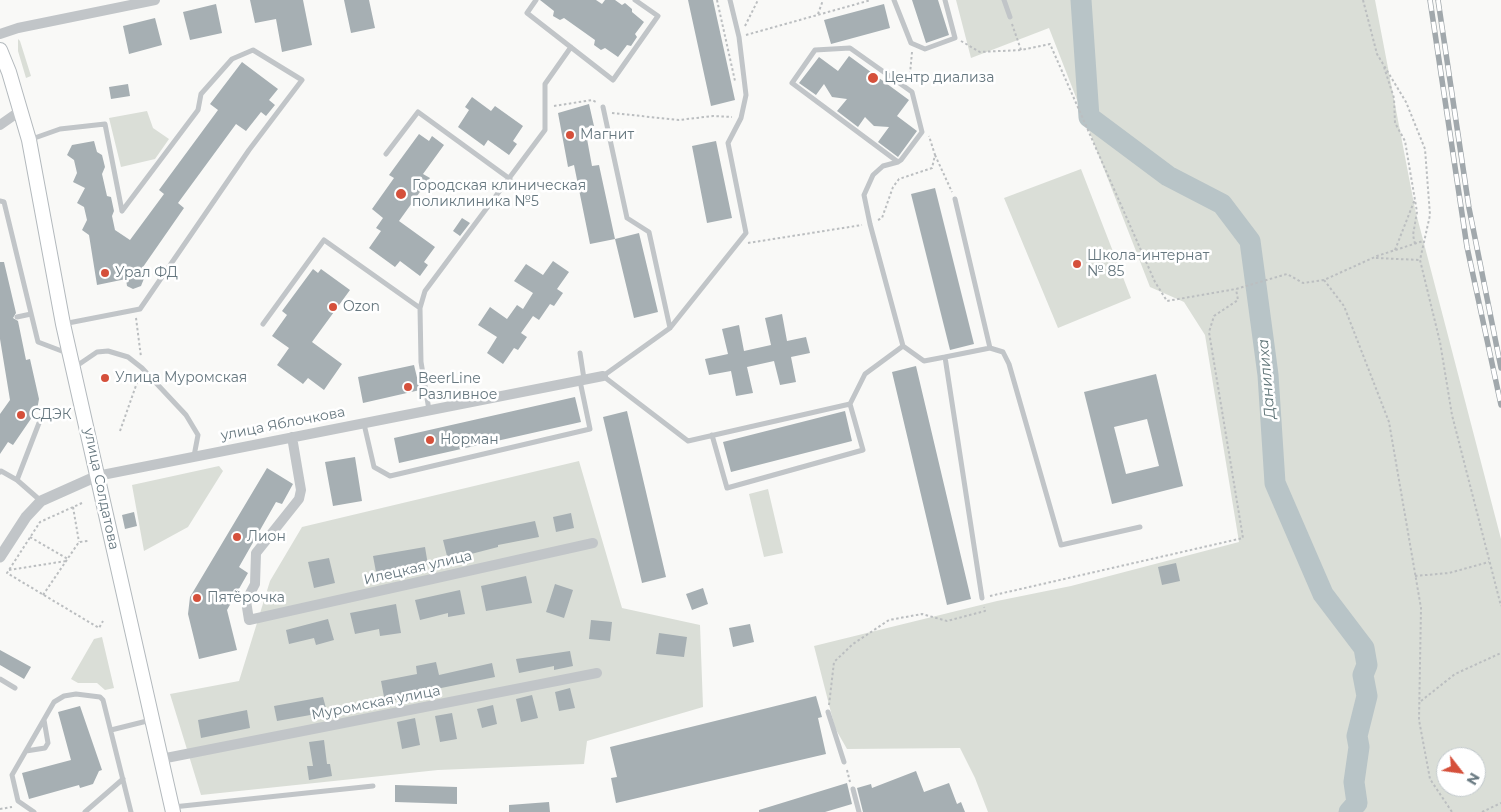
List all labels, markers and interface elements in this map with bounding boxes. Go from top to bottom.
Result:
place label: Центр диализа [884,70,994,86]
marker: Центр диализа [866,71,880,85]
place label: Магнит [580,127,634,143]
marker: Магнит [564,129,576,141]
place label: Городская клиническая поликлиника №5 [412,178,586,210]
marker: Городская клиническая поликлиника №5 [394,187,408,201]
place label: Школа-интернат № 85 [1087,248,1209,280]
marker: Школа-интернат № 85 [1071,258,1083,270]
place label: Урал ФД [115,265,178,281]
marker: Урал ФД [99,267,111,279]
place label: Ozon [343,299,380,315]
marker: Ozon [327,301,339,313]
water label: Данилиха [1255,338,1279,420]
place label: Улица Муромская [115,370,247,386]
place label: BeerLine Разливное [418,371,497,404]
marker: Улица Муромская [99,372,111,384]
marker: BeerLine Разливное [402,381,414,393]
street label: улица Яблочкова [219,404,347,444]
place label: СДЭК [31,407,72,423]
marker: СДЭК [15,409,27,421]
street label: улица Солдатова [80,427,122,551]
place label: Норман [440,432,499,448]
marker: Норман [424,434,436,446]
place label: Лион [247,529,286,545]
marker: Лион [231,531,243,543]
street label: Илецкая улица [362,547,474,589]
place label: Пятёрочка [207,590,285,606]
marker: Пятёрочка [191,592,203,604]
street label: Муромская улица [310,682,442,724]
north arrow [1436,747,1486,797]
text: N [1463,770,1484,788]

